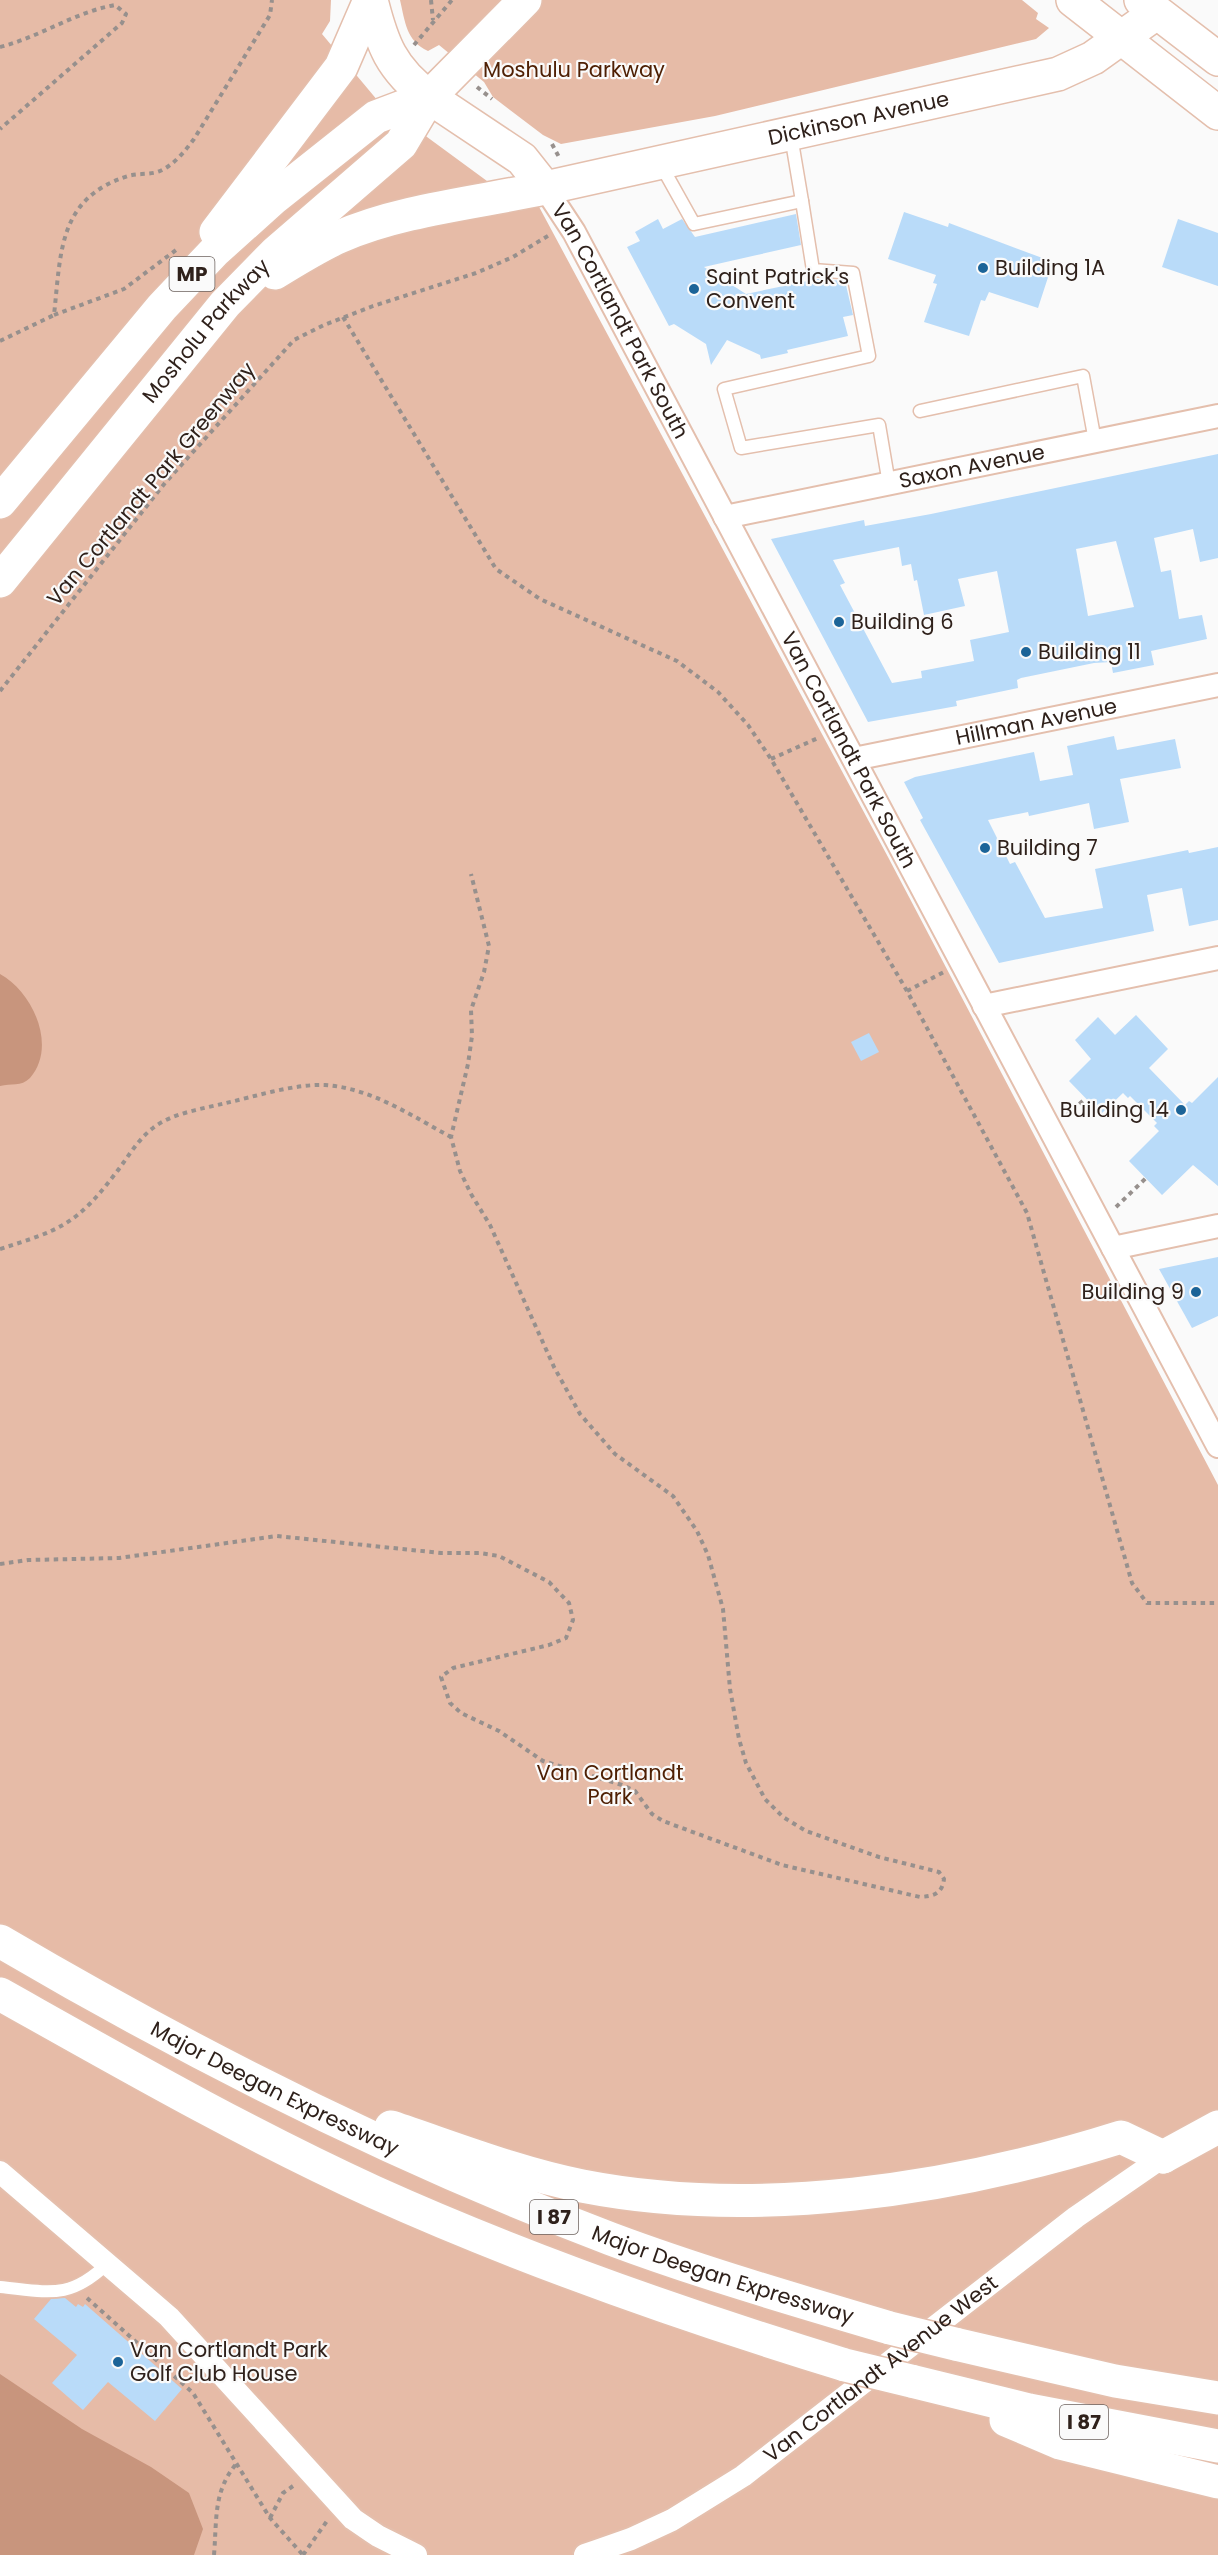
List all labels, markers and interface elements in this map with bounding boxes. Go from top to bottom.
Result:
park label: Moshulu Parkway [483,55,665,84]
street label: Dickinson Avenue [765,84,952,152]
street label: Van Cortlandt Park South [545,197,696,444]
street label: Mosholu Parkway [135,252,276,409]
place label: Building 1A [995,253,1105,282]
road number: MP [170,257,214,291]
marker: Building 1A [976,261,990,275]
place label: Saint Patrick's Convent [706,262,849,315]
marker: Saint Patrick's Convent [687,282,701,296]
street label: Van Cortlandt Park Greenway [40,355,262,612]
street label: Saxon Avenue [896,437,1047,495]
place label: Building 6 [851,607,954,636]
marker: Building 6 [832,615,846,629]
street label: Van Cortlandt Park South [775,626,924,873]
place label: Building 11 [1038,637,1141,666]
marker: Building 11 [1019,645,1033,659]
street label: Hillman Avenue [953,691,1119,752]
place label: Building 7 [997,833,1098,862]
marker: Building 7 [978,841,992,855]
place label: Building 14 [1060,1095,1169,1124]
marker: Building 14 [1174,1103,1188,1117]
place label: Building 9 [1082,1277,1184,1306]
marker: Building 9 [1189,1285,1203,1299]
park label: Van Cortlandt Park [536,1758,684,1811]
street label: Major Deegan Expressway [146,2014,404,2162]
road number: I 87 [530,2200,578,2234]
street label: Major Deegan Expressway [588,2218,857,2330]
street label: Van Cortlandt Avenue West [757,2268,1004,2469]
place label: Van Cortlandt Park Golf Club House [130,2335,328,2388]
marker: Van Cortlandt Park Golf Club House [111,2355,125,2369]
road number: I 87 [1060,2405,1108,2439]

